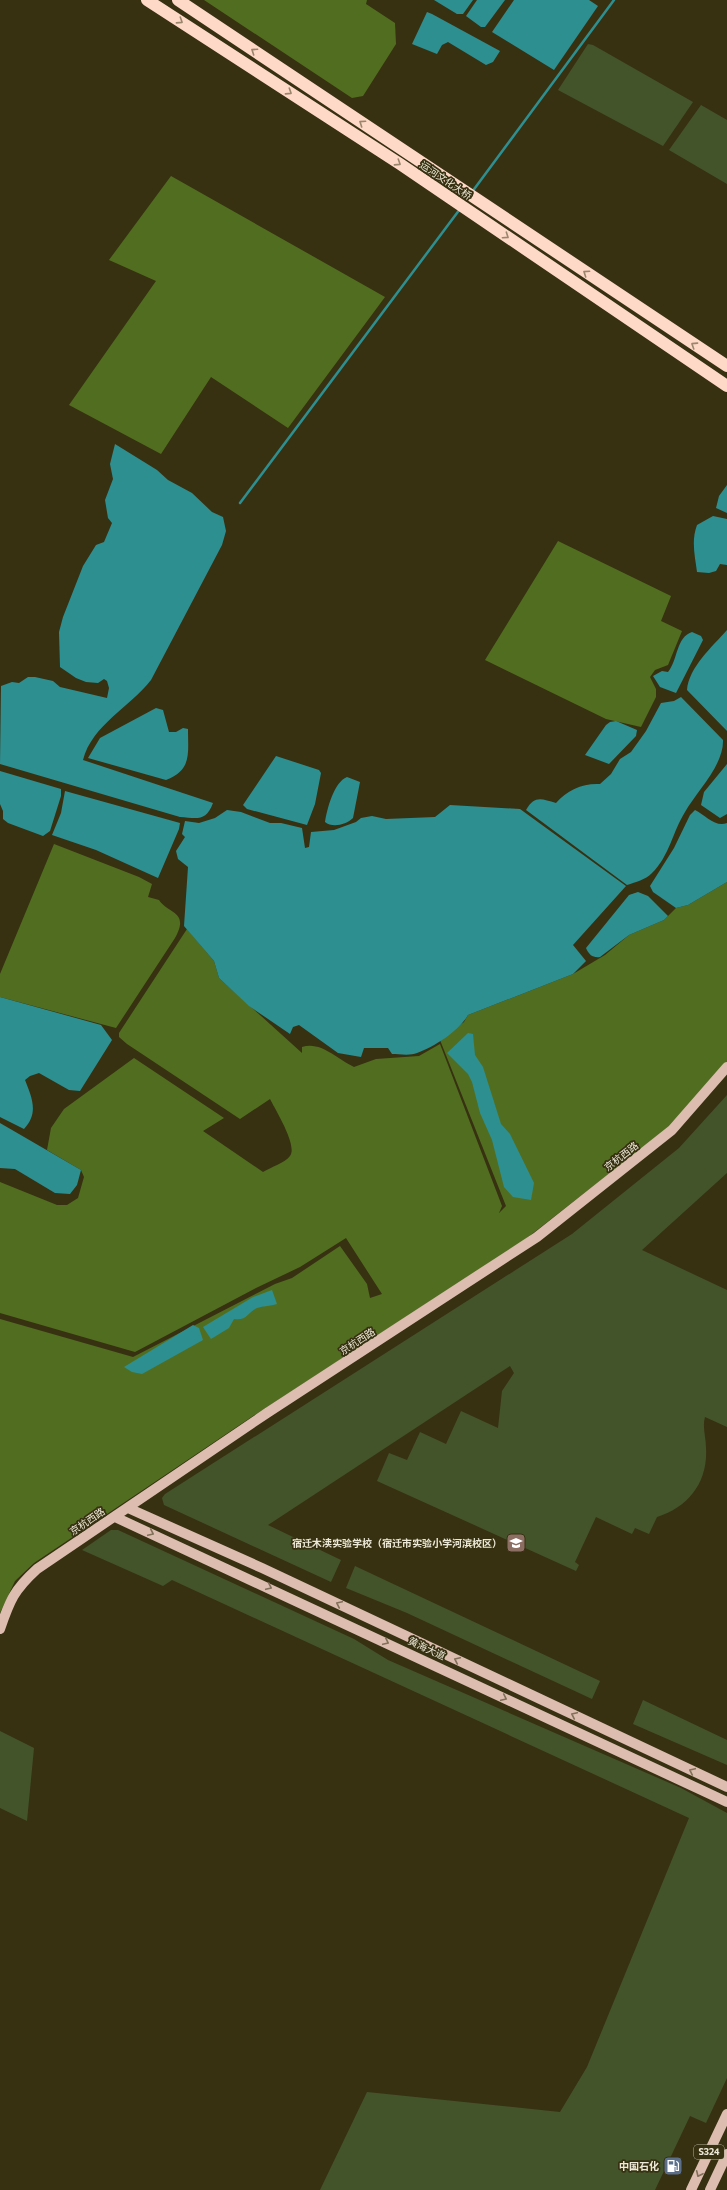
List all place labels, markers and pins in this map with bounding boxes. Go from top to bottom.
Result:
school or university icon: 宿迁木渎实验学校（宿迁市实验小学河滨校区） [505,1532,527,1554]
place label: 宿迁木渎实验学校（宿迁市实验小学河滨校区） [292,1537,502,1549]
fuel station icon: 中国石化 [662,2155,684,2177]
place label: 中国石化 [619,2160,659,2172]

